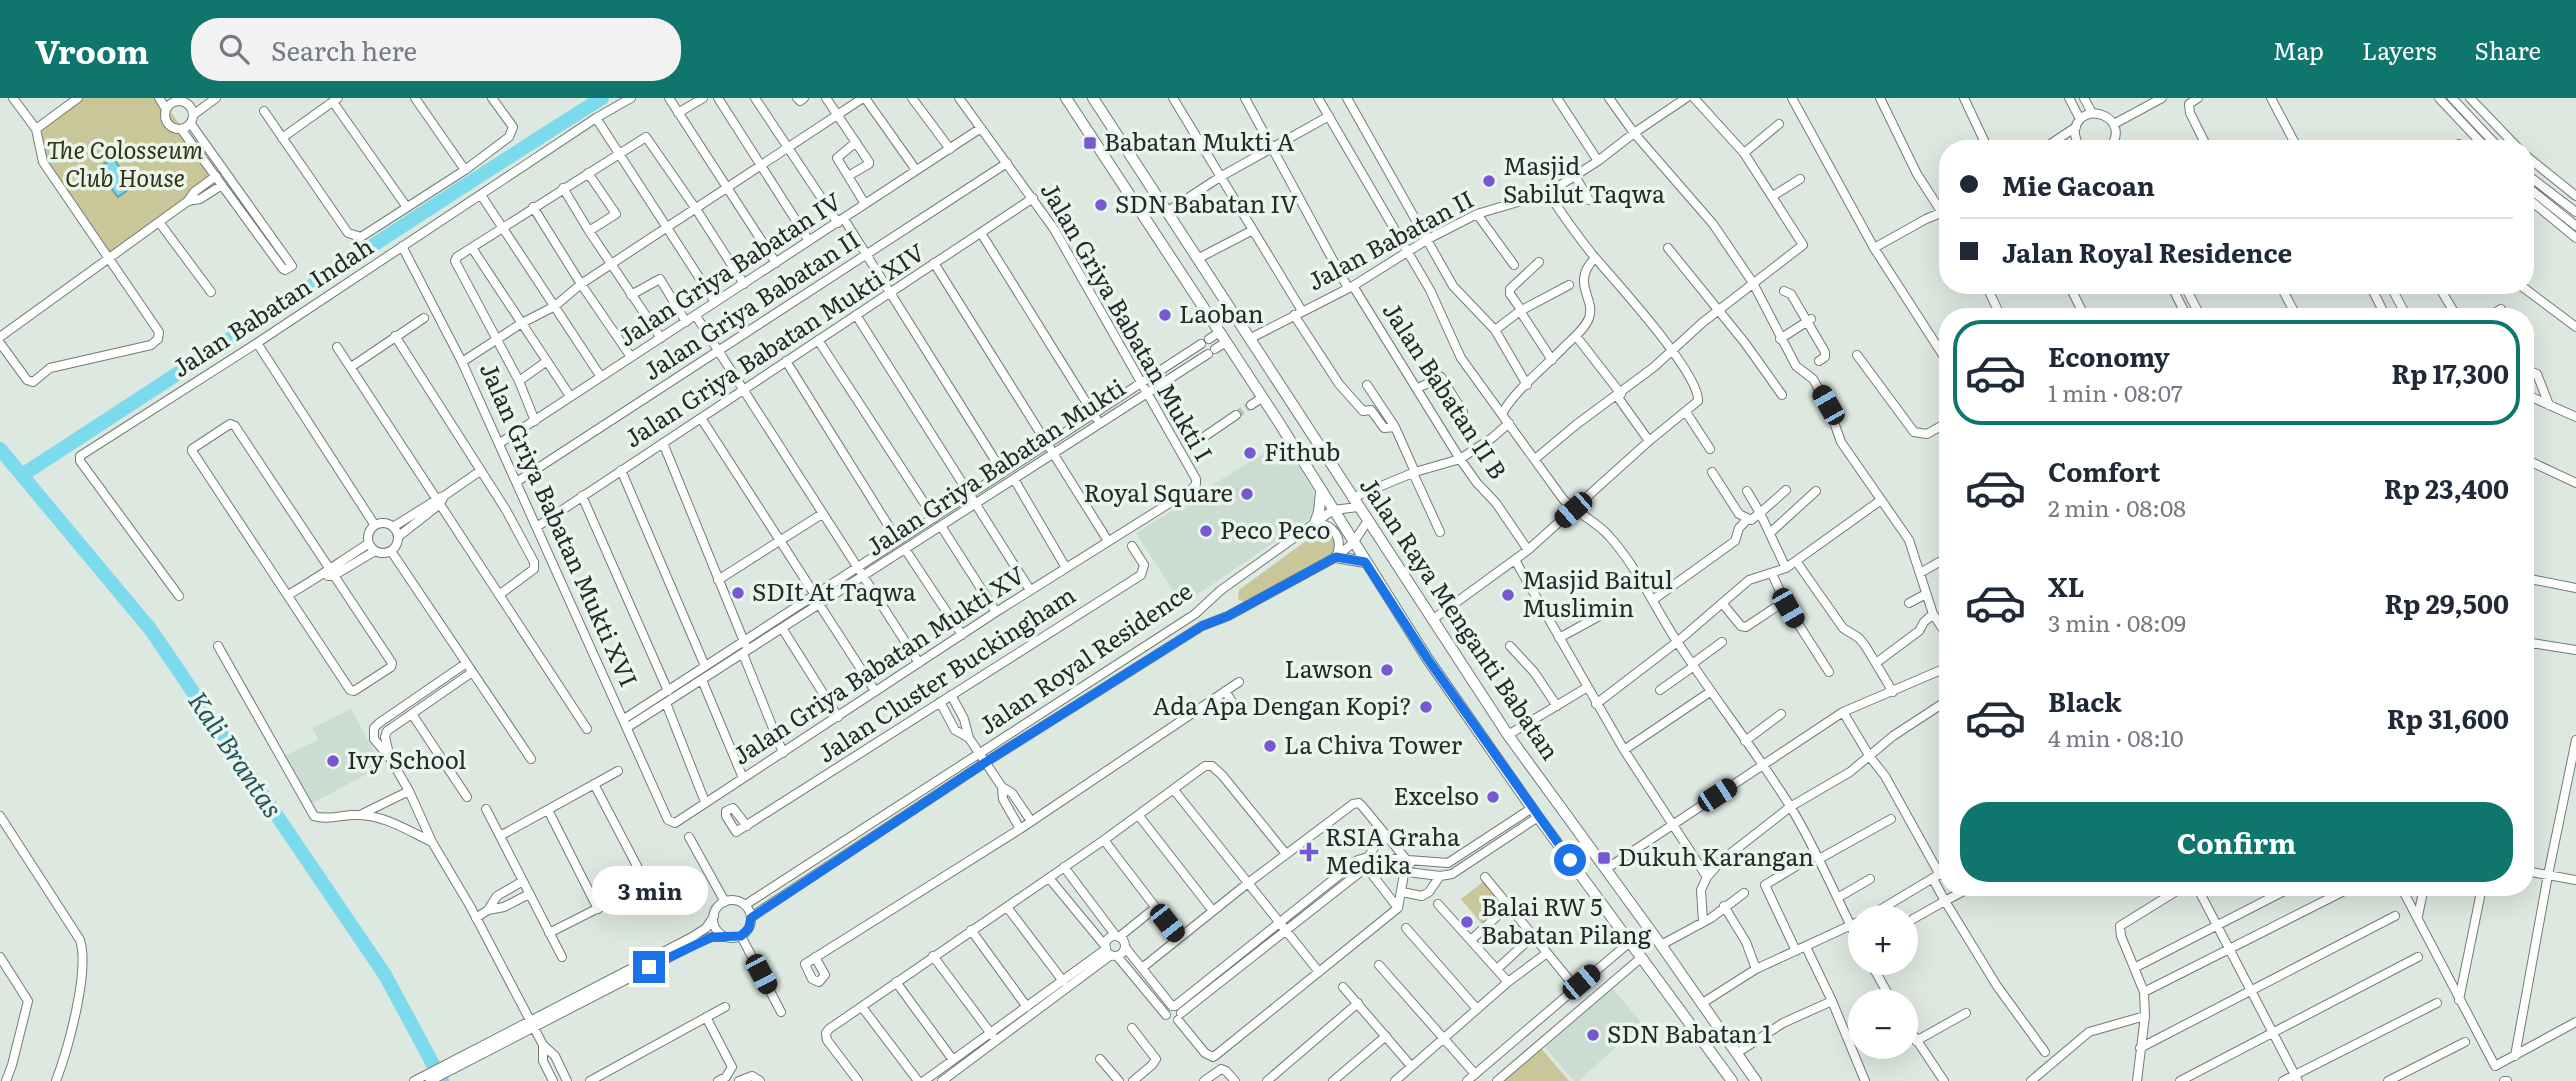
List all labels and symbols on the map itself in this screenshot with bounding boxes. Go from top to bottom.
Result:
place label: Babatan Mukti A [1104,123,1295,158]
park label: The Colosseum Club House [47,131,203,194]
marker: Babatan Mukti A [1082,135,1098,151]
place label: Masjid Sabilut Taqwa [1503,147,1665,210]
marker: Masjid Sabilut Taqwa [1481,173,1497,189]
street label: Jalan Griya Babatan Mukti I [1034,175,1223,467]
street label: Jalan Babatan II [1300,180,1479,297]
street label: Jalan Griya Babatan IV [610,182,847,353]
place label: SDN Babatan IV [1115,185,1298,220]
marker: SDN Babatan IV [1093,197,1109,213]
street label: Jalan Griya Babatan II [635,221,866,387]
street label: Jalan Babatan Indah [164,228,379,384]
street label: Jalan Griya Babatan Mukti XIV [617,233,931,454]
street label: Jalan Babatan II B [1376,294,1517,485]
place label: Laoban [1179,295,1264,330]
marker: Laoban [1157,307,1173,323]
street label: Jalan Griya Babatan Mukti XVI [473,356,648,692]
street label: Jalan Griya Babatan Mukti [858,369,1131,563]
car [1809,382,1848,428]
place label: Fithub [1264,433,1340,468]
marker: Fithub [1242,445,1258,461]
street label: Jalan Raya Menganti Babatan [1353,469,1569,766]
place label: Royal Square [1083,474,1233,509]
marker: Royal Square [1239,486,1255,502]
car [1551,488,1596,532]
place label: Peco Peco [1220,511,1330,546]
marker: Peco Peco [1198,523,1214,539]
street label: Jalan Griya Babatan Mukti XV [725,556,1031,772]
place label: Masjid Baitul Muslimin [1522,561,1673,624]
street label: Jalan Royal Residence [971,572,1198,742]
place label: SDIt At Taqwa [752,573,916,608]
street label: Jalan Cluster Buckingham [810,576,1081,770]
marker: SDIt At Taqwa [730,585,746,601]
car [1769,585,1808,631]
marker: Masjid Baitul Muslimin [1500,587,1516,603]
place label: Lawson [1285,650,1373,685]
marker: Lawson [1379,662,1395,678]
water label: Kali Brantas [180,683,294,825]
place label: Ada Apa Dengan Kopi? [1153,687,1412,722]
marker: Ada Apa Dengan Kopi? [1418,699,1434,715]
place label: La Chiva Tower [1284,726,1463,761]
marker: La Chiva Tower [1262,738,1278,754]
place label: Ivy School [347,741,466,776]
marker: Ivy School [325,753,341,769]
car [1694,775,1741,815]
place label: Excelso [1394,777,1479,812]
marker: Excelso [1485,789,1501,805]
place label: RSIA Graha Medika [1325,818,1460,881]
place label: Dukuh Karangan [1618,838,1814,873]
marker: RSIA Graha Medika [1299,842,1319,862]
route start [1554,844,1586,876]
marker: Dukuh Karangan [1596,850,1612,866]
callout: 3 min [591,866,707,914]
place label: Balai RW 5 Babatan Pilang [1481,888,1652,951]
car [1146,900,1189,946]
marker: Balai RW 5 Babatan Pilang [1459,914,1475,930]
route end [633,951,665,983]
car [742,951,781,997]
car [1559,960,1604,1004]
place label: SDN Babatan 1 [1607,1015,1772,1050]
marker: SDN Babatan 1 [1585,1027,1601,1043]

